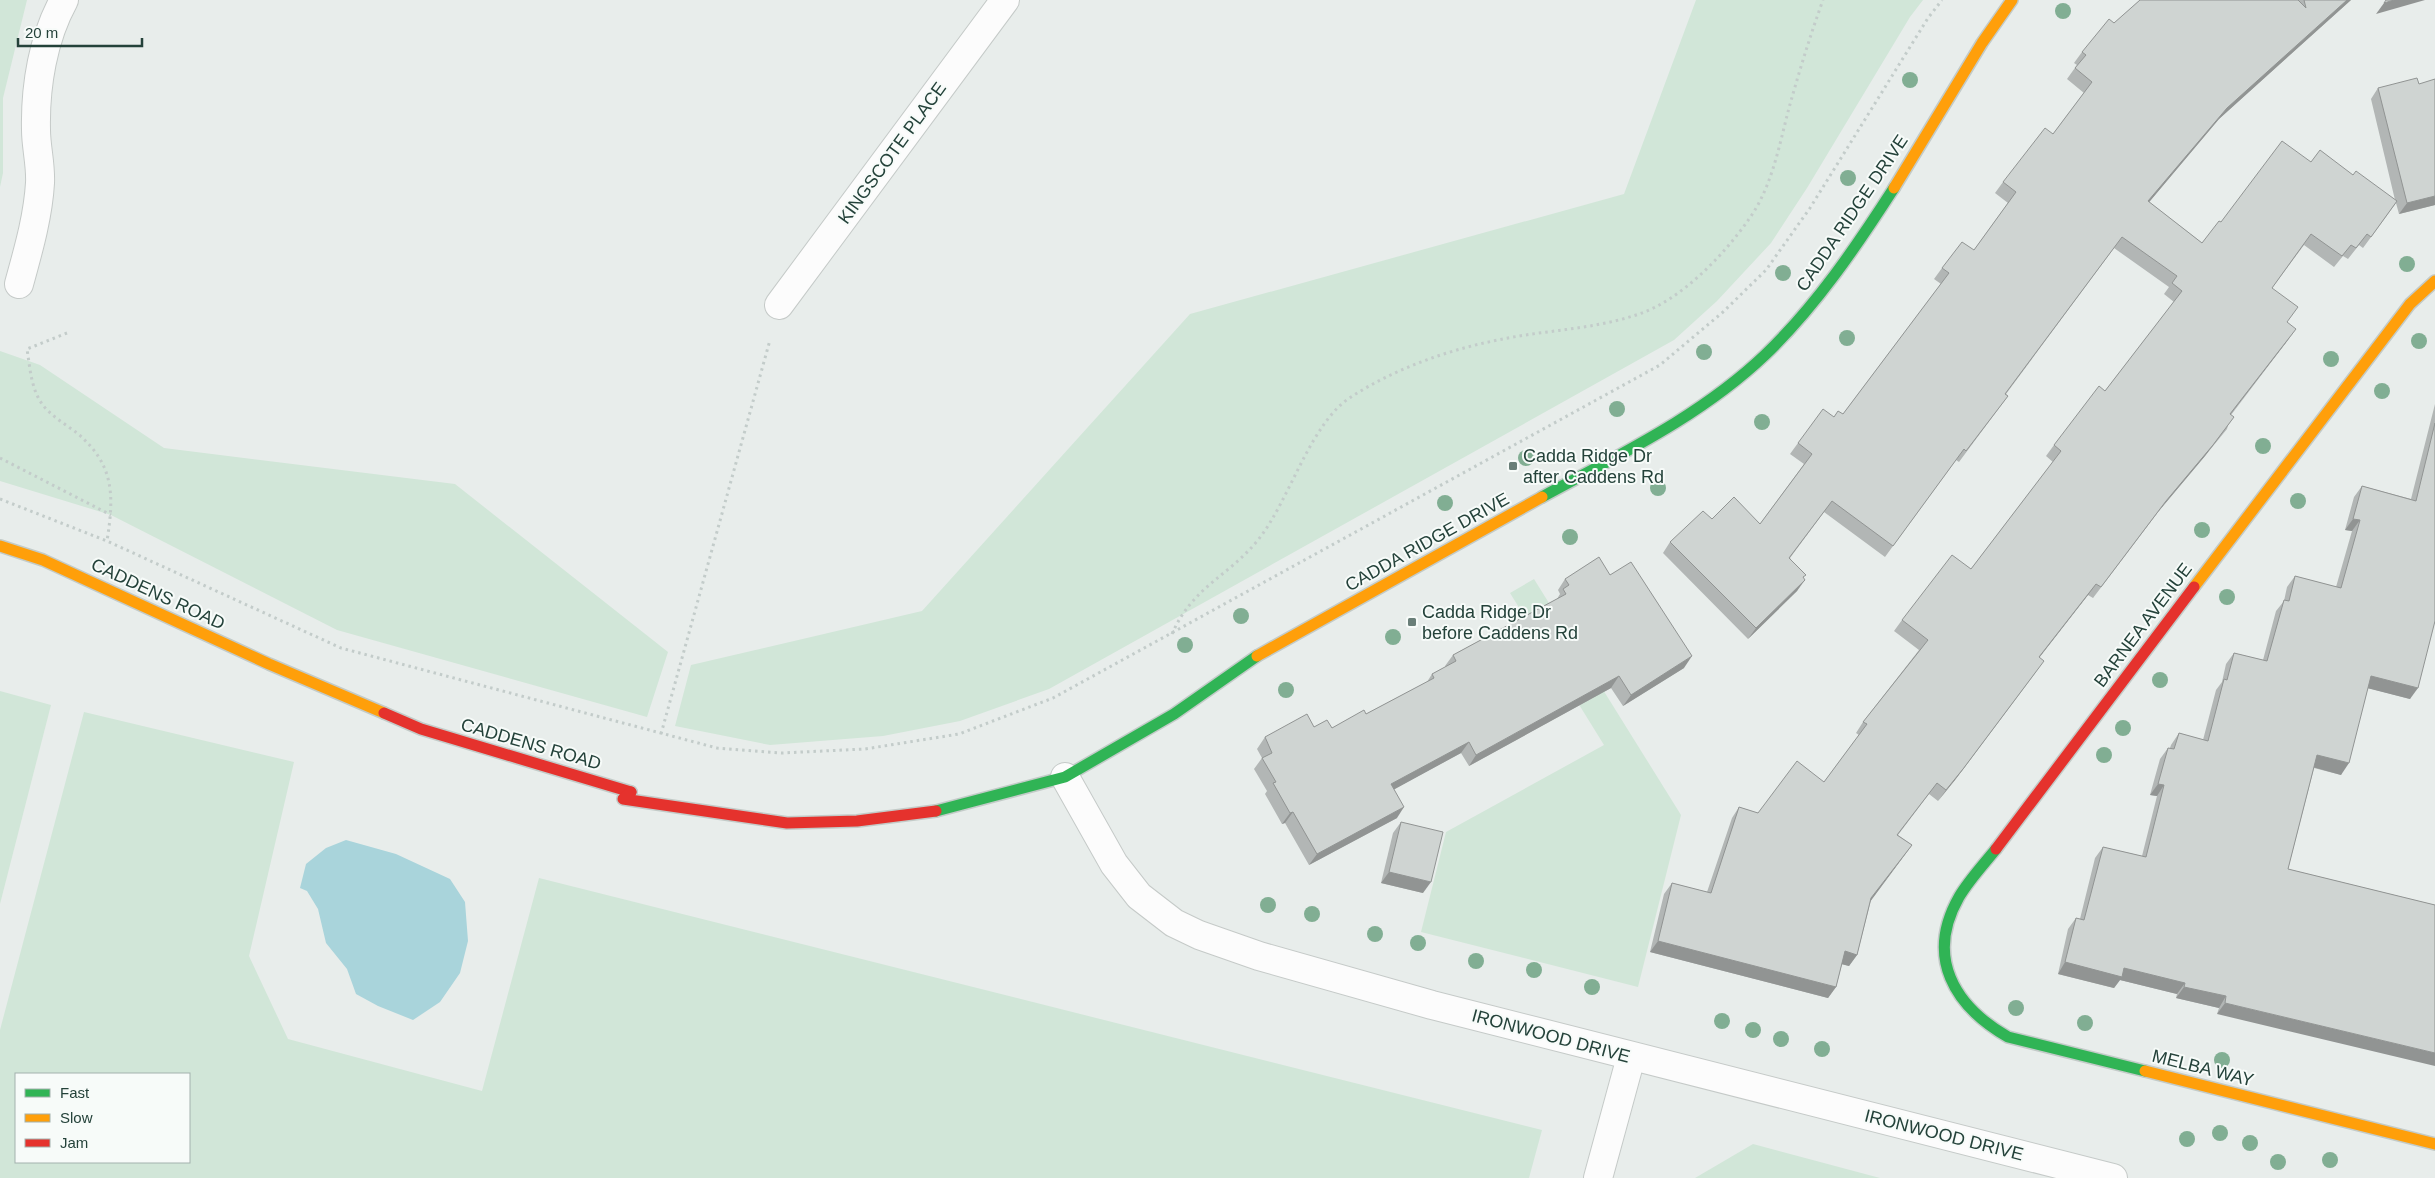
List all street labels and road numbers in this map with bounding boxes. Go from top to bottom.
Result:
street label: KINGSCOTE PLACE [834,78,950,228]
street label: CADDA RIDGE DRIVE [1792,131,1912,295]
street label: CADDA RIDGE DRIVE [1342,489,1512,595]
street label: CADDENS ROAD [88,554,228,634]
street label: BARNEA AVENUE [2090,559,2196,691]
street label: CADDENS ROAD [459,714,603,774]
street label: IRONWOOD DRIVE [1470,1005,1632,1067]
street label: MELBA WAY [2150,1046,2256,1090]
street label: IRONWOOD DRIVE [1862,1106,2026,1164]

